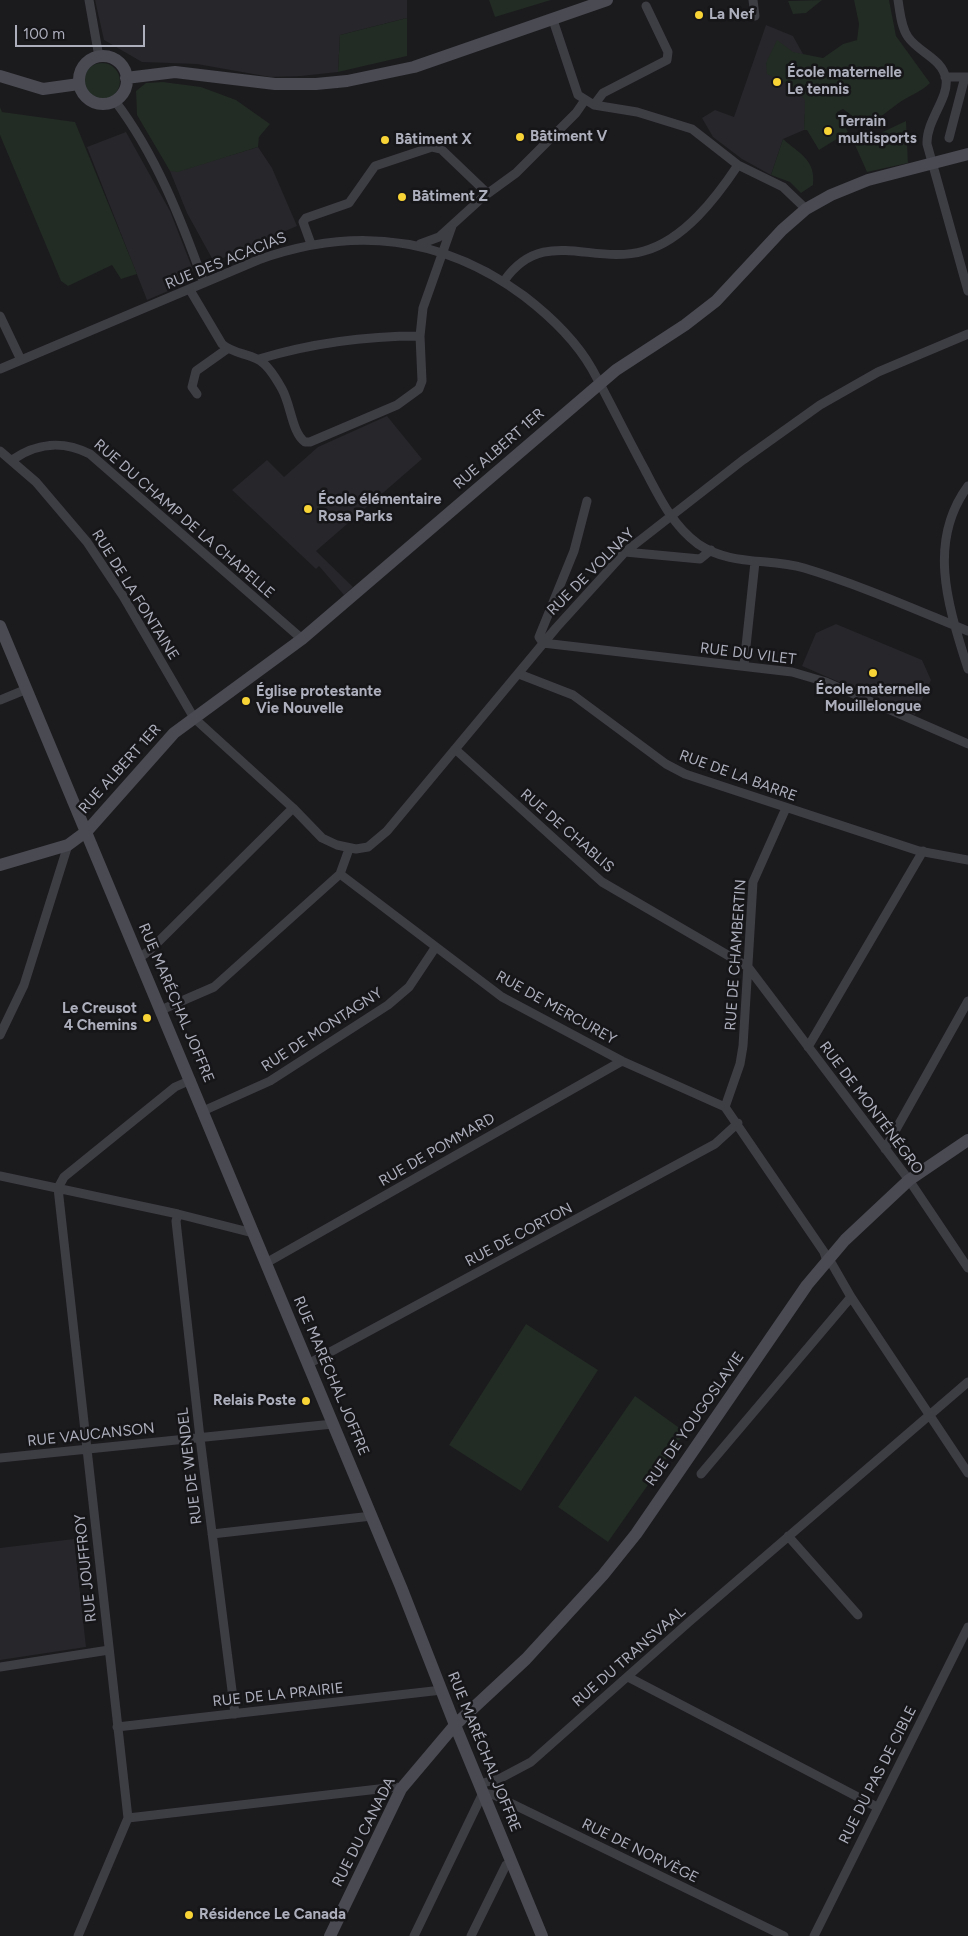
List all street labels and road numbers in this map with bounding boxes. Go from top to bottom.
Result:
street label: RUE DES ACACIAS [163,228,289,294]
street label: RUE ALBERT 1ER [450,405,548,493]
street label: RUE DU CHAMP DE LA CHAPELLE [90,436,278,602]
street label: RUE DE VOLNAY [544,525,638,619]
street label: RUE DE LA FONTAINE [87,526,183,664]
street label: RUE DU VILET [699,639,797,669]
street label: RUE ALBERT 1ER [75,720,165,818]
street label: RUE DE LA BARRE [677,746,799,806]
street label: RUE DE CHABLIS [517,786,617,876]
street label: RUE DE CHAMBERTIN [722,879,750,1031]
street label: RUE MARÉCHAL JOFFRE [134,921,218,1085]
street label: RUE DE MERCUREY [493,967,619,1049]
street label: RUE DE MONTAGNY [258,984,386,1076]
street label: RUE DE MONTÉNÉGRO [815,1038,927,1178]
street label: RUE DE POMMARD [376,1109,498,1191]
street label: RUE DE CORTON [462,1199,576,1271]
street label: RUE MARÉCHAL JOFFRE [289,1294,373,1458]
street label: RUE DE YOUGOSLAVIE [642,1348,748,1490]
street label: RUE DE WENDEL [174,1407,206,1525]
street label: RUE VAUCANSON [26,1419,156,1451]
street label: RUE JOUFFROY [71,1513,101,1623]
street label: RUE DU TRANSVAAL [569,1603,689,1711]
street label: RUE MARÉCHAL JOFFRE [444,1669,524,1835]
street label: RUE DE LA PRAIRIE [212,1679,344,1711]
street label: RUE DU PAS DE CIBLE [835,1703,921,1847]
street label: RUE DU CANADA [329,1774,399,1890]
street label: RUE DE NORVÈGE [579,1815,701,1887]

